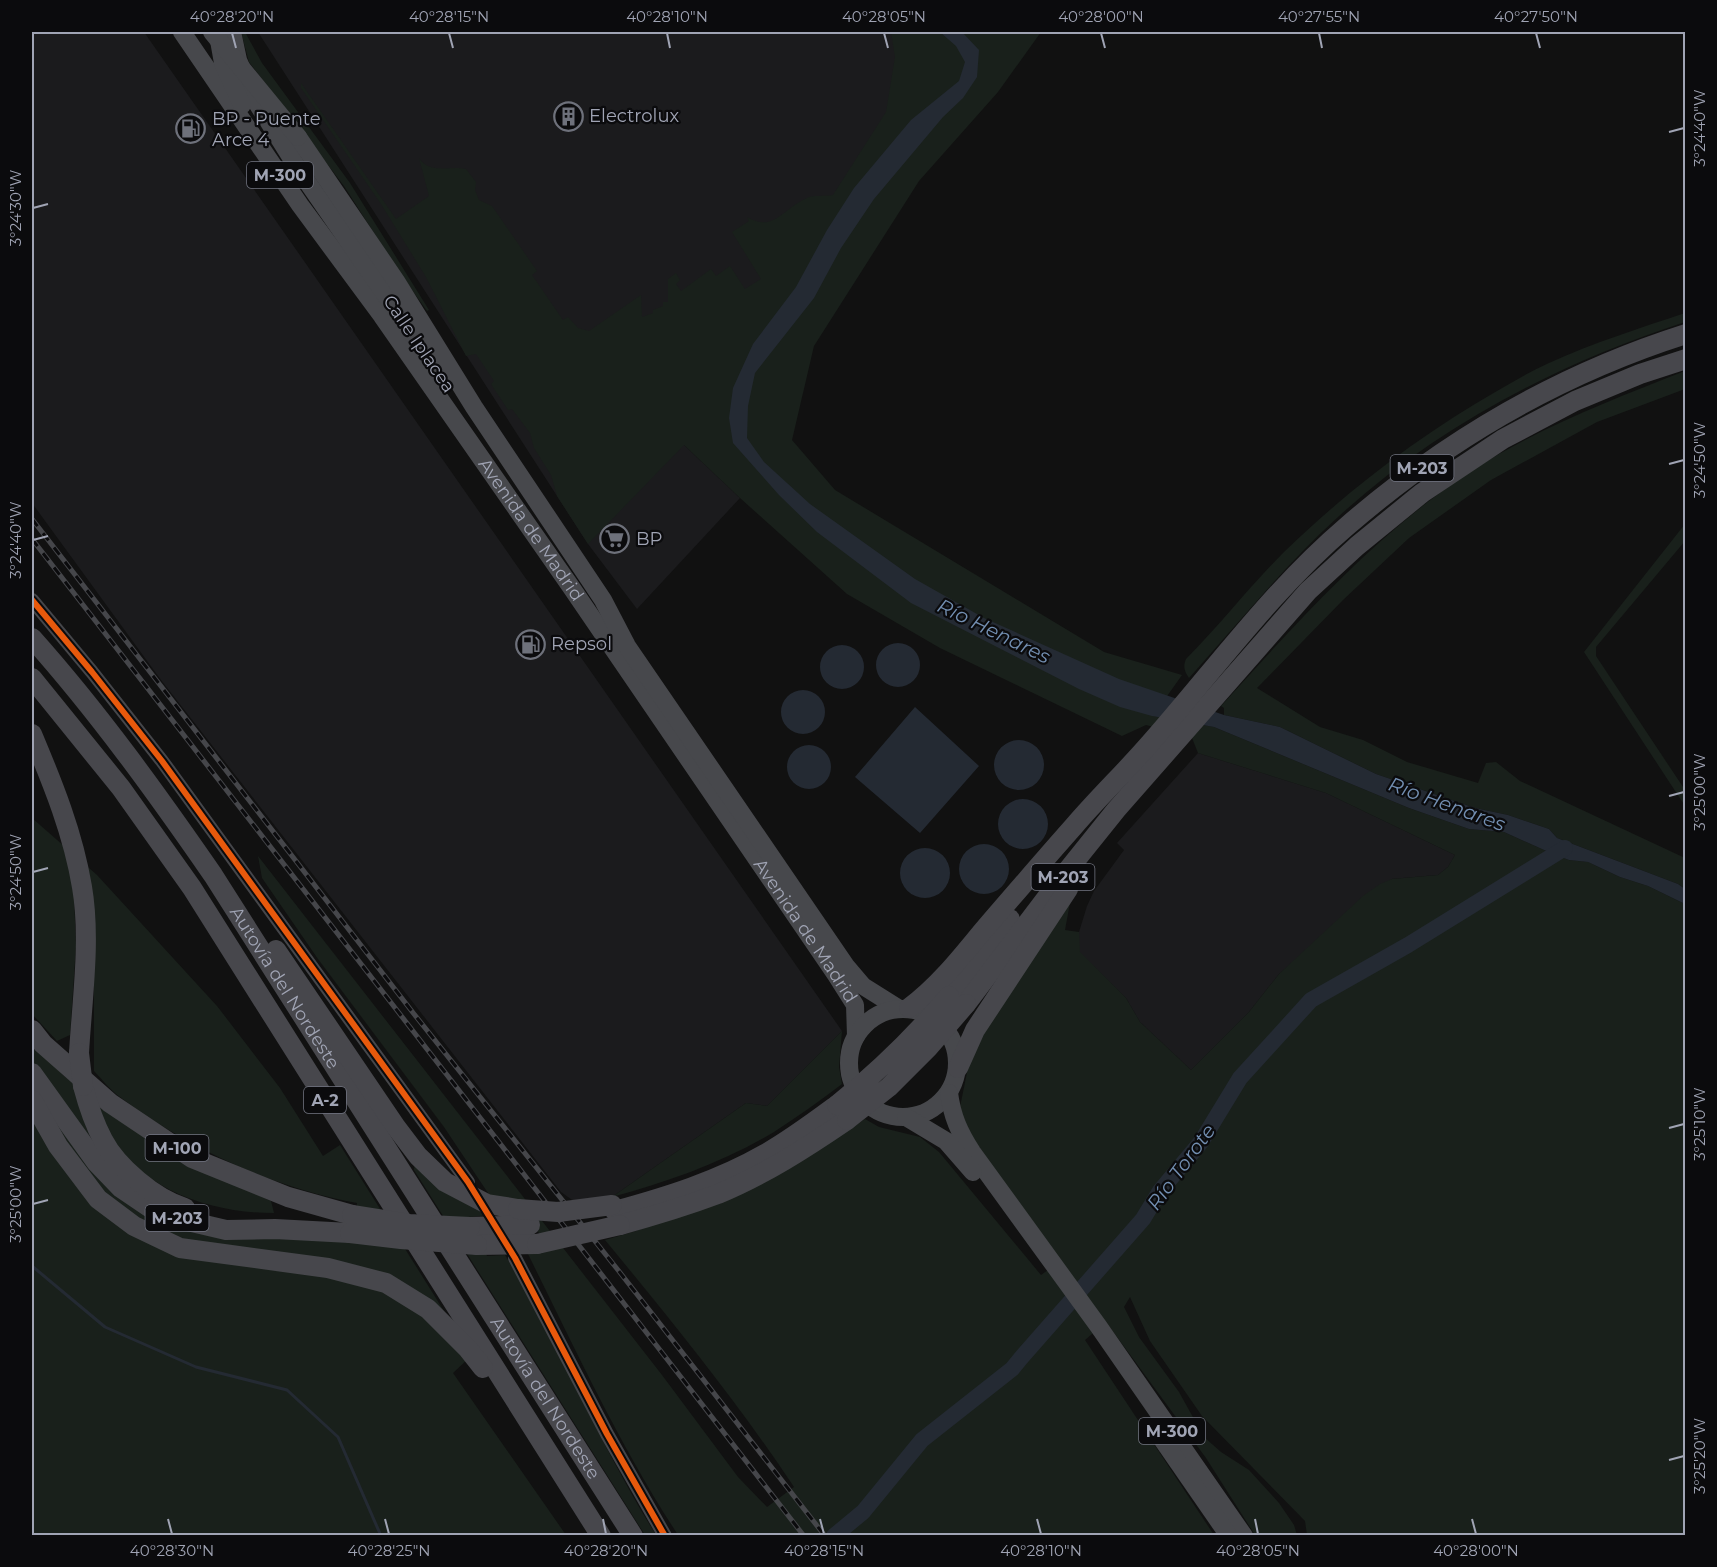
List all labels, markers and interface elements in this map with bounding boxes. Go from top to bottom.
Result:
text: 40°28'20"N [190,7,274,26]
text: 40°28'15"N [409,7,489,26]
text: 40°28'10"N [626,7,708,26]
text: 40°28'05"N [842,7,926,26]
text: 40°28'00"N [1058,7,1144,26]
text: 40°27'55"N [1278,7,1360,26]
text: 40°27'50"N [1494,7,1578,26]
text: 3°24'40"W [1690,89,1709,167]
building icon: Electrolux [552,100,584,132]
place label: Electrolux [589,105,680,127]
place label: BP - Puente Arce 4 [212,108,321,151]
fuel station icon: BP - Puente Arce 4 [175,113,207,145]
road number: M-300 [247,162,313,188]
text: 3°24'30"W [6,169,25,246]
street label: Calle Iplacea [378,291,460,397]
text: 3°24'50"W [1690,421,1709,498]
street label: Avenida de Madrid [474,454,588,606]
road number: M-203 [1390,455,1454,481]
text: 3°24'40"W [6,501,25,579]
supermarket icon: BP [599,523,631,555]
place label: BP [636,528,663,550]
water label: Río Henares [934,593,1055,669]
fuel station icon: Repsol [514,628,546,660]
place label: Repsol [551,633,612,655]
text: 3°25'00"W [1690,753,1709,831]
water label: Río Henares [1385,772,1509,836]
text: 3°24'50"W [6,833,25,910]
street label: Avenida de Madrid [749,855,862,1007]
road number: M-203 [1032,864,1094,890]
street label: Autovía del Nordeste [225,902,344,1073]
road number: A-2 [304,1087,346,1113]
text: 3°25'10"W [1690,1087,1709,1161]
water label: Río Torote [1142,1119,1220,1215]
road number: M-100 [146,1135,208,1161]
text: 3°25'00"W [6,1165,25,1243]
road number: M-203 [146,1205,208,1231]
street label: Autovía del Nordeste [486,1313,605,1483]
road number: M-300 [1139,1418,1205,1444]
text: 3°25'20"W [1690,1418,1709,1494]
text: 40°28'30"N [130,1541,214,1560]
text: 40°28'25"N [348,1541,430,1560]
text: 40°28'20"N [564,1541,648,1560]
text: 40°28'15"N [784,1541,864,1560]
text: 40°28'10"N [1000,1541,1082,1560]
text: 40°28'05"N [1216,1541,1300,1560]
text: 40°28'00"N [1433,1541,1519,1560]

